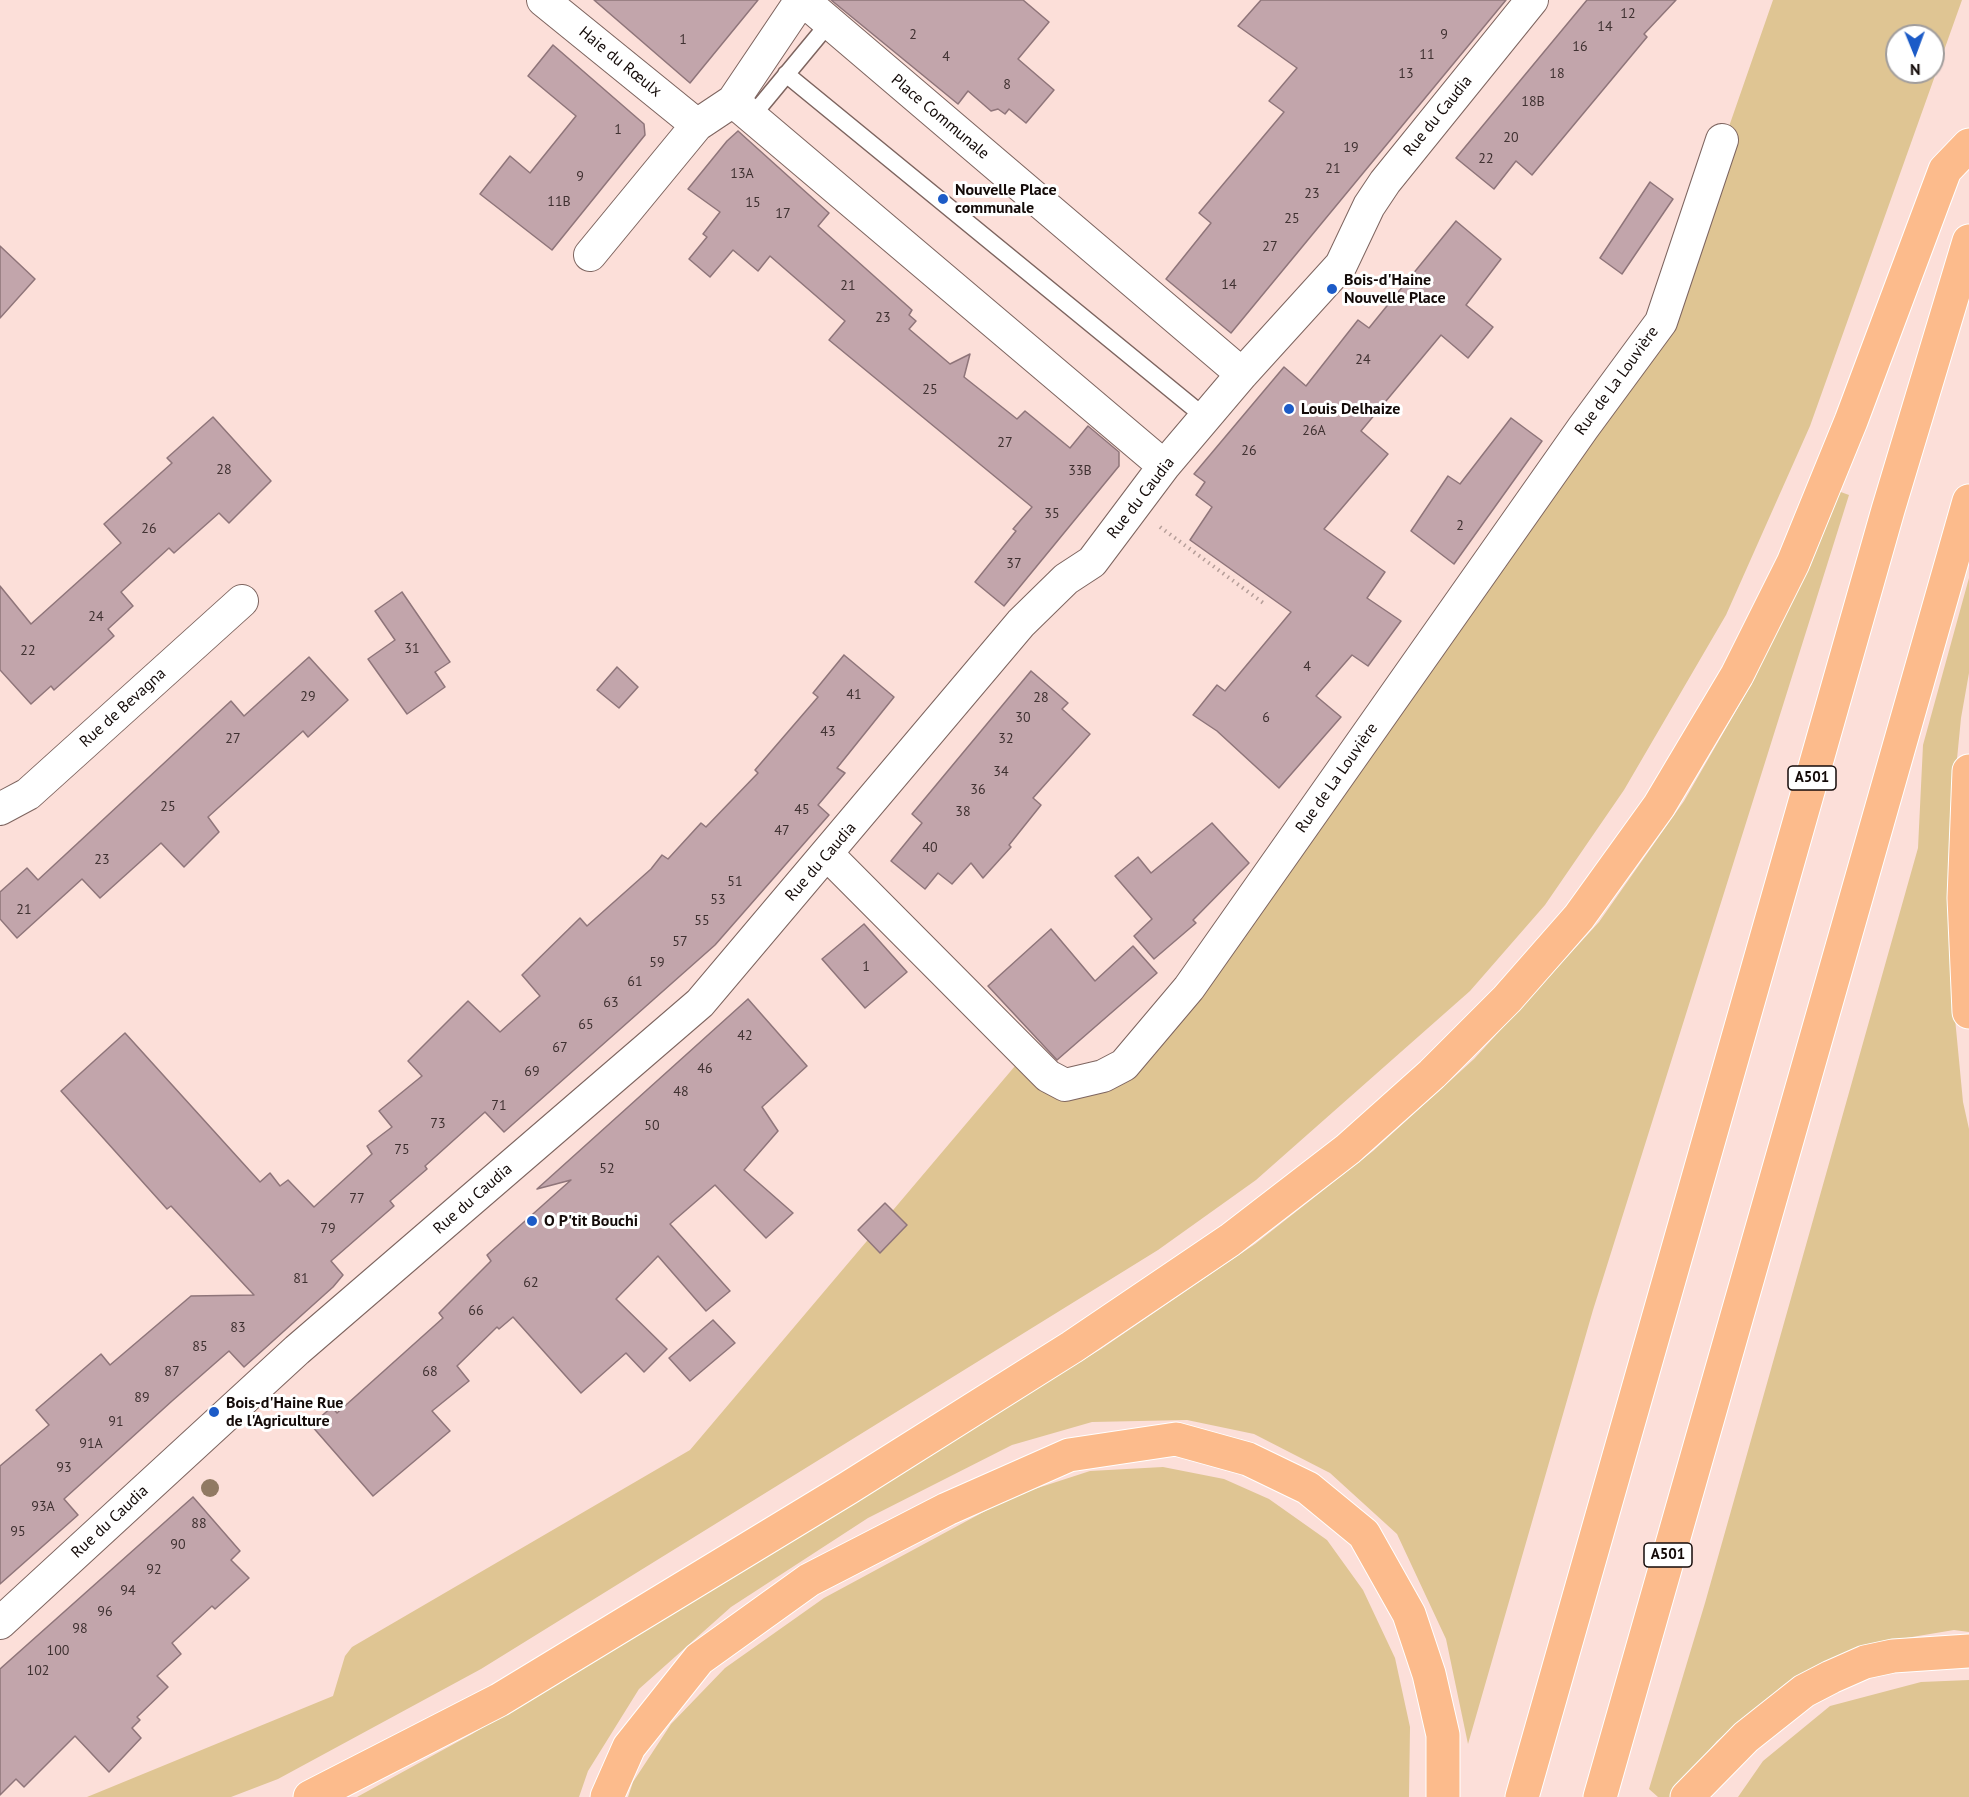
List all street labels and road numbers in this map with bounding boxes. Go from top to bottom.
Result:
street label: Haie du Rœulx [575,23,665,101]
street label: Place Communale [887,70,993,164]
street label: Rue du Caudia [1400,72,1476,160]
street label: Rue de La Louvière [1571,323,1663,439]
street label: Rue du Caudia [1103,453,1179,543]
street label: Rue de Bevagna [76,664,170,752]
street label: Rue de La Louvière [1292,719,1382,837]
road number: A501 [1788,766,1836,790]
street label: Rue du Caudia [782,819,860,905]
street label: Rue du Caudia [430,1160,516,1238]
street label: Rue du Caudia [68,1482,152,1562]
road number: A501 [1644,1543,1692,1567]

